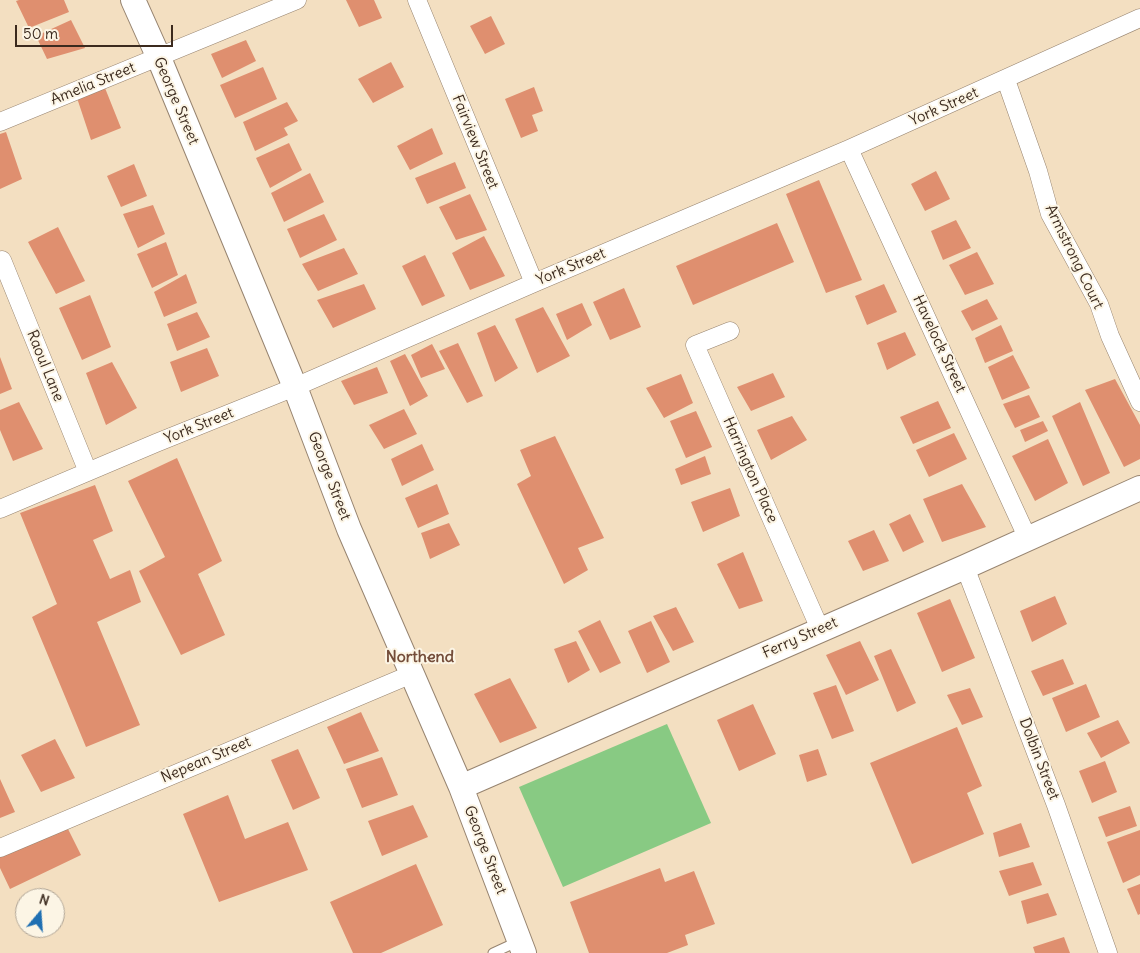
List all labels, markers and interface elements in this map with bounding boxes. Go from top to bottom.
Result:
scale bar [18,15,175,47]
text: 50 m [23,24,58,43]
street label: George Street [149,55,203,147]
street label: Amelia Street [48,59,138,109]
street label: York Street [907,84,981,130]
street label: Fairview Street [448,92,502,192]
street label: Armstrong Court [1041,202,1107,312]
street label: York Street [534,244,608,290]
street label: Havelock Street [909,292,969,396]
street label: Raoul Lane [23,328,67,404]
street label: York Street [162,404,236,448]
street label: Harrington Place [719,414,781,526]
street label: George Street [304,429,354,523]
street label: Ferry Street [760,613,840,663]
district label: Northend [386,647,454,667]
street label: Dolbin Street [1015,715,1063,803]
street label: Nepean Street [158,733,254,787]
street label: George Street [460,803,510,897]
north arrow [15,888,65,938]
text: N [37,890,52,910]

